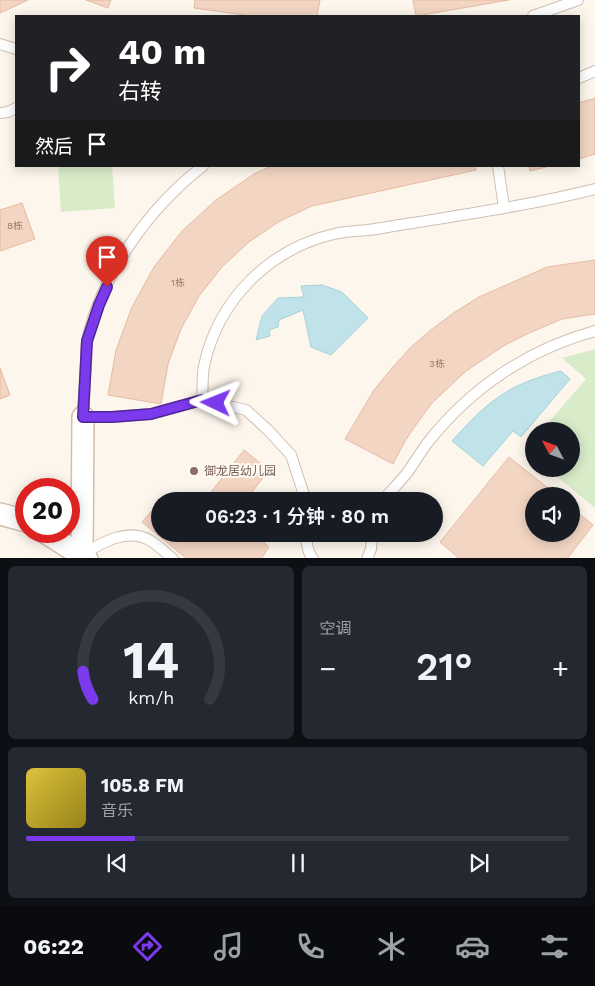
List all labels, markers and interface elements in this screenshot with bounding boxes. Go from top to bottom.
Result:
text: 40 m [118,31,206,73]
icon: right [35,35,100,100]
text: 右转 [118,79,162,104]
icon: arrive [83,130,111,158]
text: 然后 [35,135,73,158]
house number: 8栋 [7,220,23,231]
pin [86,236,128,287]
icon: arrive [93,243,121,271]
house number: 1栋 [171,277,185,288]
house number: 3栋 [429,358,445,369]
position arrow [189,376,241,428]
north arrow [525,422,580,478]
map controls [525,422,580,542]
place label: 御龙居幼儿园 [204,464,276,478]
marker: 御龙居幼儿园 [188,465,200,477]
speed limit sign: 20 [15,478,80,543]
button: sound [525,487,580,542]
text: 06:23 · 1 分钟 · 80 m [205,505,389,528]
text: 空调 [320,619,352,638]
text: 14 [123,630,179,691]
text: 21° [416,645,473,689]
text: − [320,652,336,685]
text: + [552,652,569,685]
text: km/h [128,687,174,708]
text: 105.8 FM [101,774,184,797]
text: 音乐 [101,801,133,820]
icon: previous [103,849,131,877]
icon: pause [284,849,312,877]
icon: next [465,849,493,877]
icon: directions [130,929,165,964]
icon: music [211,929,246,964]
icon: phone [293,929,328,964]
icon: climate [374,929,409,964]
icon: car [455,929,490,964]
icon: filters [537,929,572,964]
text: 06:22 [23,934,84,959]

